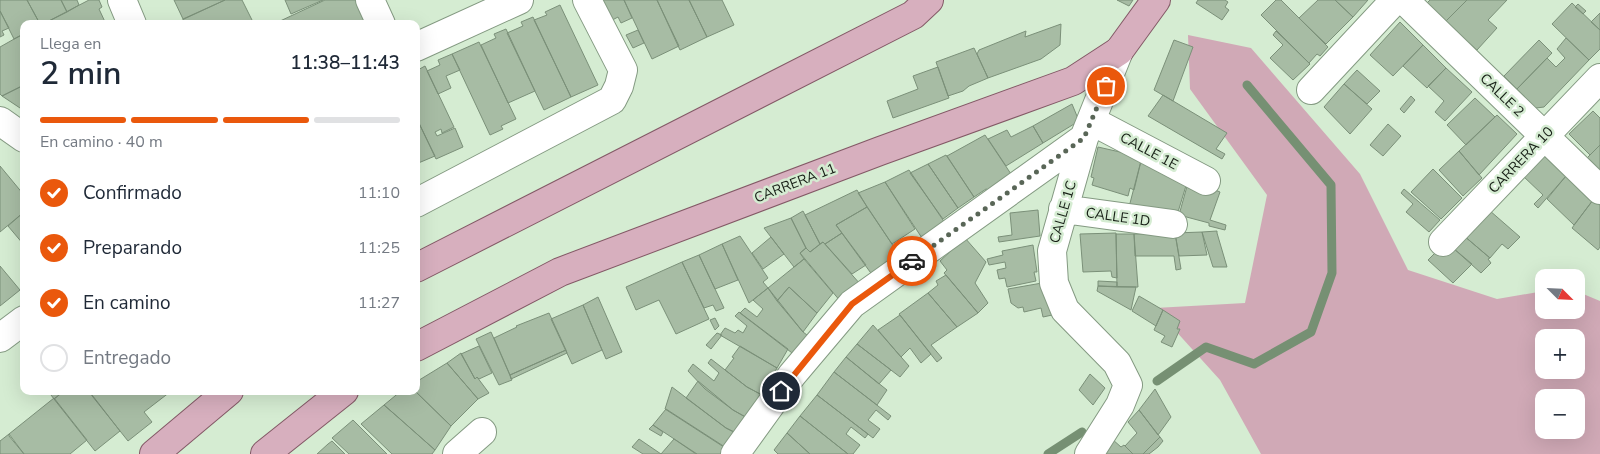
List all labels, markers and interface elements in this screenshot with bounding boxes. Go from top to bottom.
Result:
text: Llega en [40,33,101,55]
text: 11:38–11:43 [290,50,400,76]
text: 2 min [40,52,122,95]
pin [1085,65,1127,107]
street label: CALLE 2 [1476,69,1528,121]
icon: bag [1092,72,1120,100]
street label: CARRERA 10 [1484,122,1558,198]
street label: CALLE 1E [1117,128,1181,174]
text: En camino · 40 m [40,131,163,153]
street label: CARRERA 11 [751,159,839,207]
icon: check [40,179,68,207]
street label: CALLE 1C [1045,179,1081,245]
text: Confirmado [83,180,182,206]
text: 11:10 [358,182,400,204]
street label: CALLE 1D [1084,203,1152,231]
icon: check [40,234,68,262]
text: Preparando [83,235,182,261]
courier [887,236,937,286]
text: 11:25 [358,237,400,259]
icon: car [898,247,926,275]
north arrow [1535,269,1585,319]
map controls [1535,269,1585,439]
icon: check [40,289,68,317]
text: En camino [83,290,171,316]
text: 11:27 [358,292,400,314]
button: + [1535,329,1585,379]
text: Entregado [83,345,171,371]
pin [760,370,802,412]
icon: home [767,377,795,405]
button: − [1535,389,1585,439]

